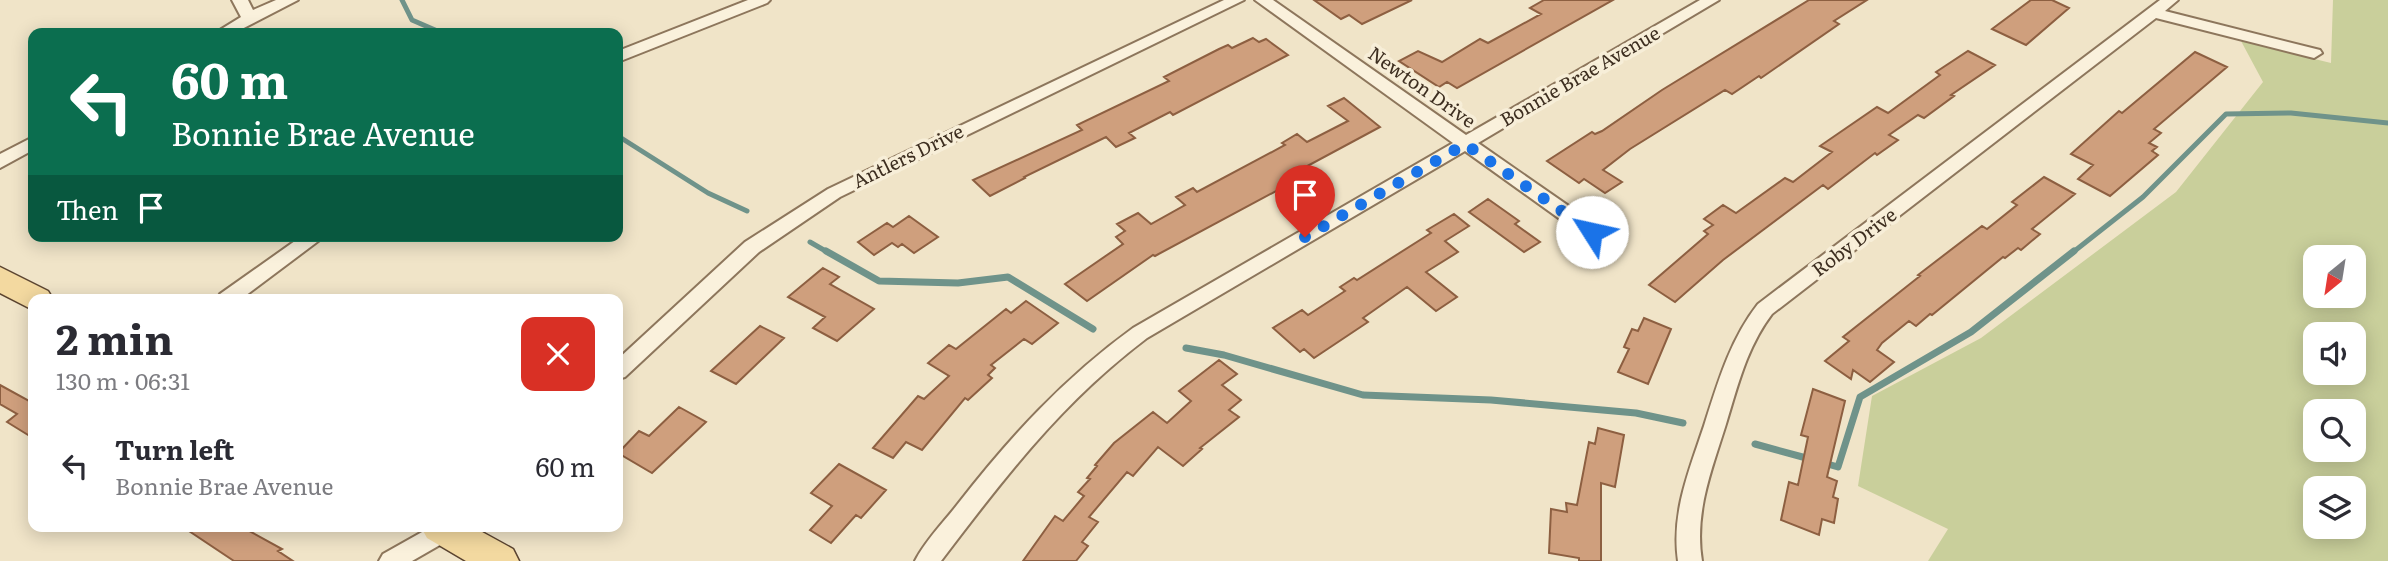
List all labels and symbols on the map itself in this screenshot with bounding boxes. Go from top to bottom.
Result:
street label: Bonnie Brae Avenue [1494,18,1665,132]
street label: Newton Drive [1363,39,1482,134]
street label: Antlers Drive [847,116,968,194]
pin [1275,165,1335,237]
position arrow [1555,195,1629,269]
street label: Roby Drive [1805,200,1902,282]
north arrow [2303,245,2366,308]

